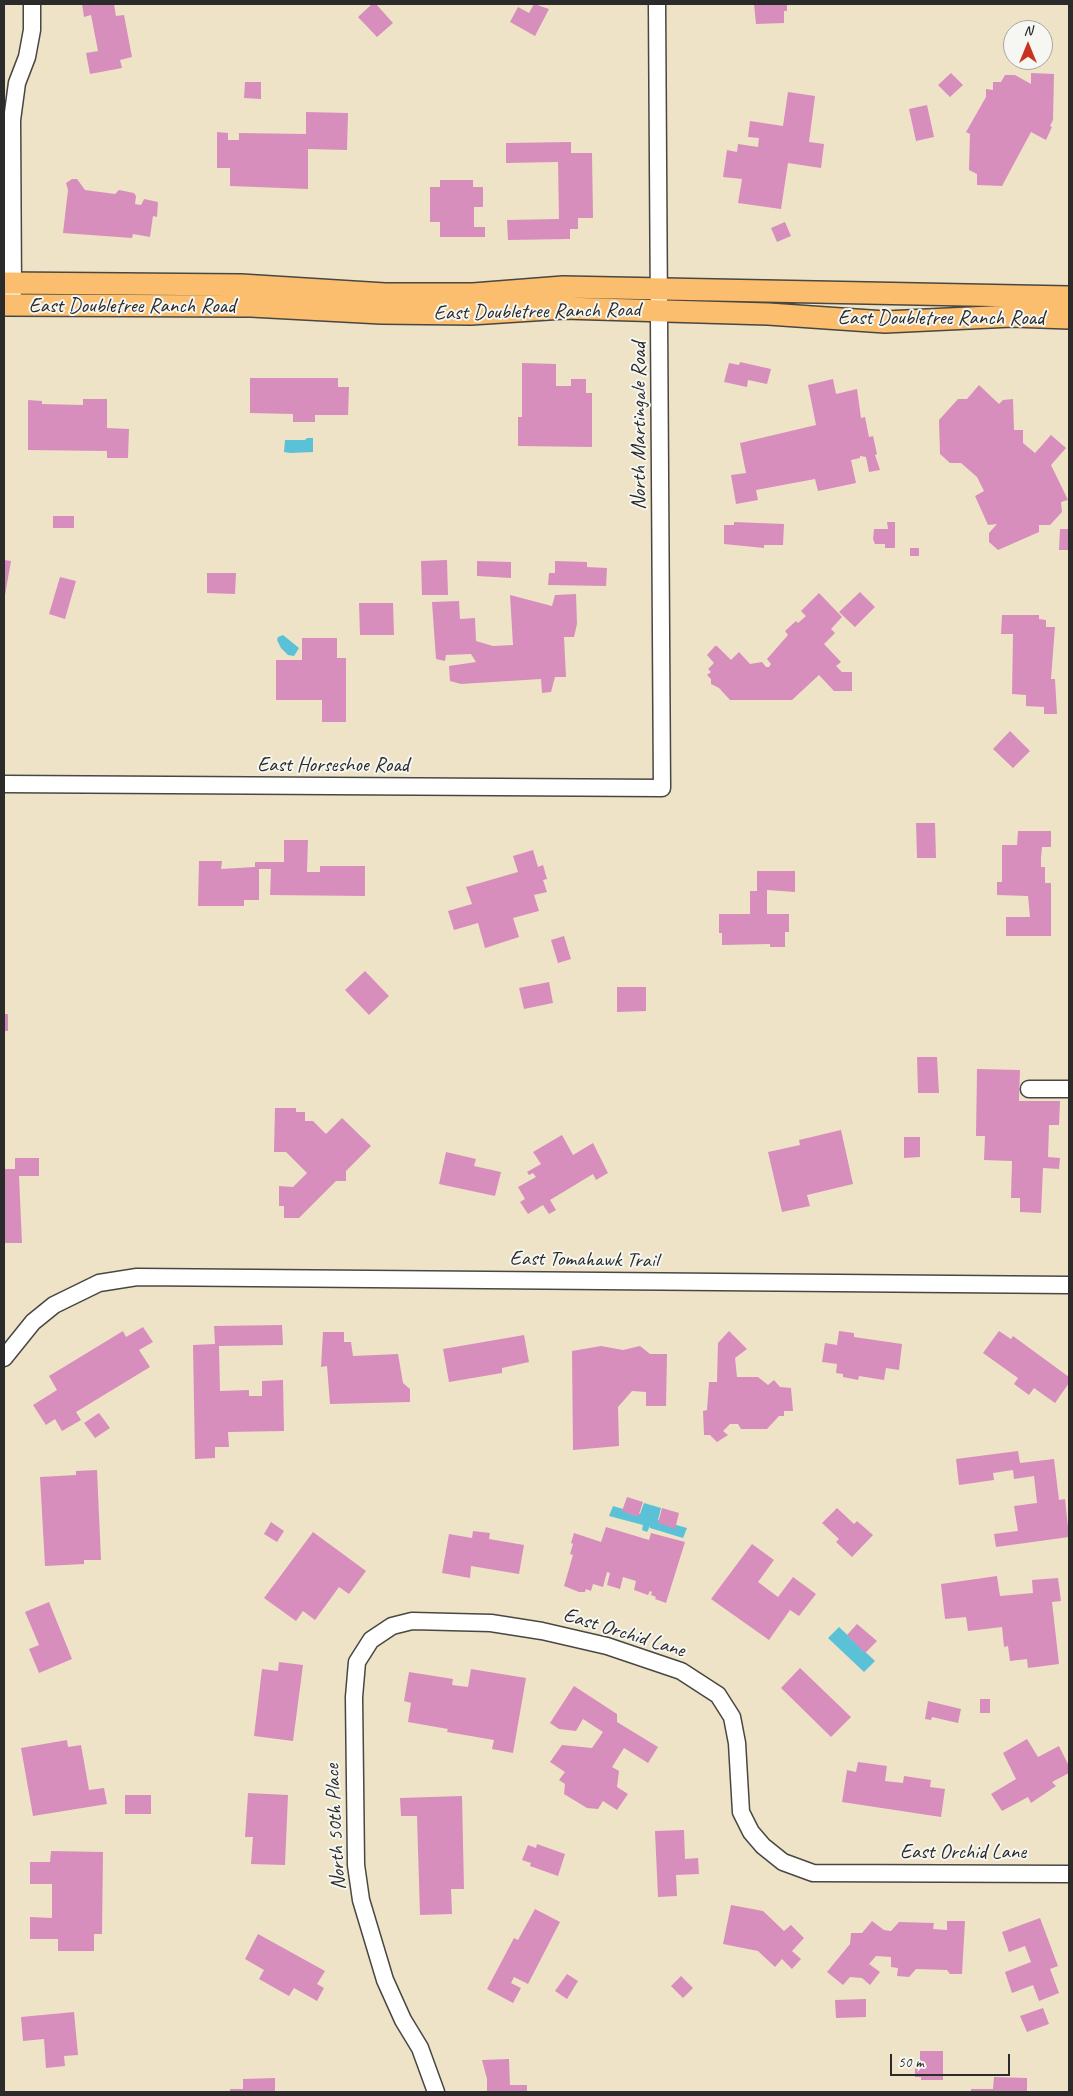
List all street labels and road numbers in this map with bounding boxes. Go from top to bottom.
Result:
street label: East Doubletree Ranch Road [29,293,235,319]
street label: East Doubletree Ranch Road [433,298,641,326]
street label: East Doubletree Ranch Road [838,305,1044,331]
street label: North Martingale Road [626,342,652,510]
street label: East Horseshoe Road [257,752,409,778]
street label: East Tomahawk Trail [509,1246,659,1274]
street label: East Orchid Lane [560,1603,688,1663]
street label: North 50th Place [320,1763,352,1891]
street label: East Orchid Lane [900,1839,1026,1865]

